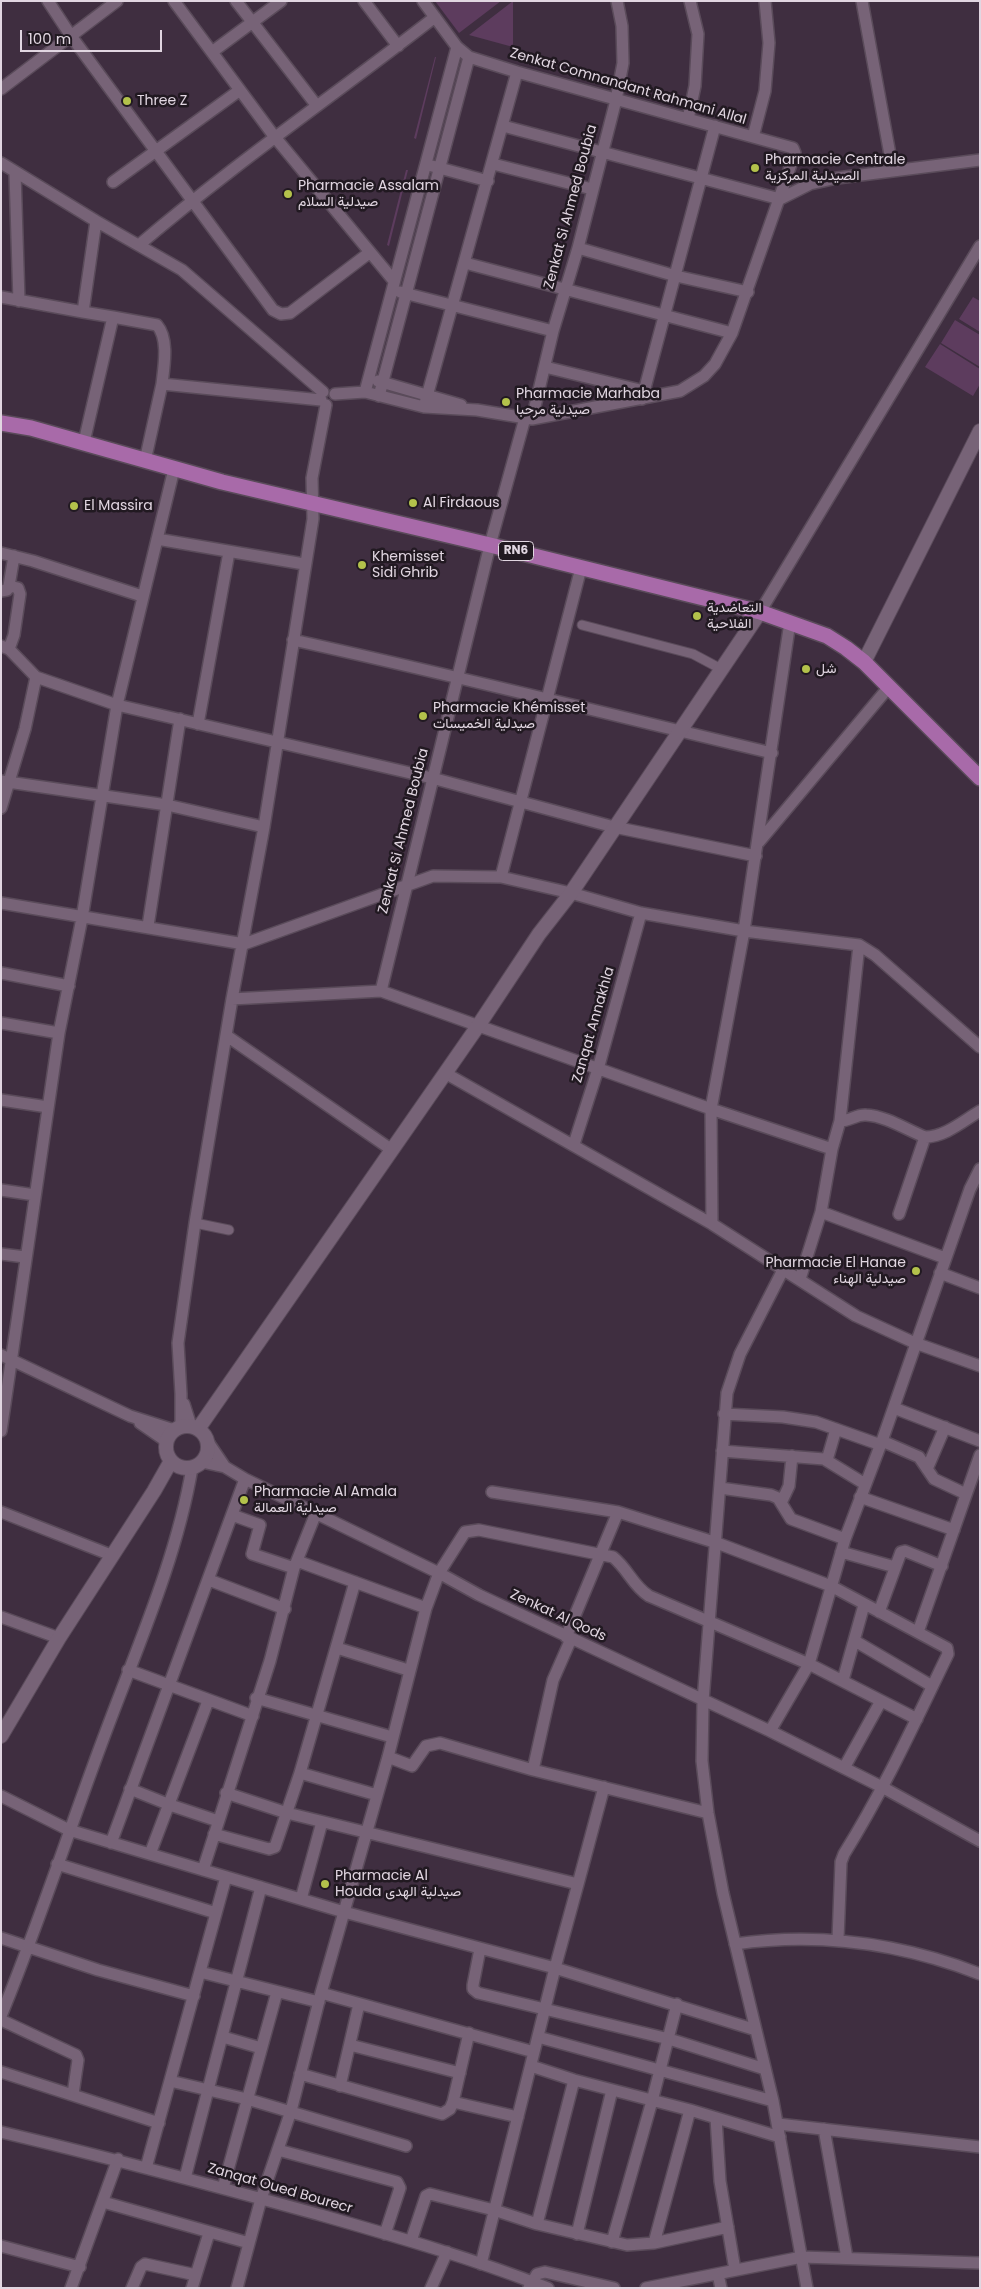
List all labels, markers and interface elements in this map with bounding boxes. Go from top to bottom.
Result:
scale bar [22,20,165,52]
text: 100 m [28,28,71,49]
street label: Zenkat Comnandant Rahmani Allal [508,45,748,129]
place label: Three Z [137,93,187,109]
marker: Three Z [121,95,133,107]
street label: Zenkat Si Ahmed Boubia [541,123,601,291]
place label: Pharmacie Centrale الصيدلية المركزية [765,152,905,184]
marker: Pharmacie Centrale الصيدلية المركزية [749,162,761,174]
place label: Pharmacie Assalam صيدلية السلام [298,178,439,210]
marker: Pharmacie Assalam صيدلية السلام [282,188,294,200]
place label: Pharmacie Marhaba صيدلية مرحبا [516,386,660,418]
marker: Pharmacie Marhaba صيدلية مرحبا [500,396,512,408]
place label: Al Firdaous [423,495,499,511]
marker: Al Firdaous [407,497,419,509]
place label: El Massira [84,498,153,514]
marker: El Massira [68,500,80,512]
road number: RN6 [498,542,534,560]
place label: Khemisset Sidi Ghrib [372,549,444,582]
marker: Khemisset Sidi Ghrib [356,559,368,571]
place label: التعاضدية الفلاحية [707,600,762,632]
marker: التعاضدية الفلاحية [691,610,703,622]
place label: شل [816,661,836,677]
marker: شل [800,663,812,675]
place label: Pharmacie Khémisset صيدلية الخميسات [433,700,585,732]
marker: Pharmacie Khémisset صيدلية الخميسات [417,710,429,722]
street label: Zenkat Si Ahmed Boubia [375,747,433,915]
street label: Zanqat Annakhla [569,965,619,1085]
place label: Pharmacie El Hanae صيدلية الهناء [765,1255,906,1288]
marker: Pharmacie El Hanae صيدلية الهناء [910,1265,922,1277]
place label: Pharmacie Al Amala صيدلية العمالة [254,1484,397,1516]
marker: Pharmacie Al Amala صيدلية العمالة [238,1494,250,1506]
street label: Zenkat Al Qods [507,1586,609,1646]
place label: Pharmacie Al Houda صيدلية الهدى [335,1868,461,1900]
marker: Pharmacie Al Houda صيدلية الهدى [319,1878,331,1890]
street label: Zanqat Oued Bourecr [206,2160,354,2218]

